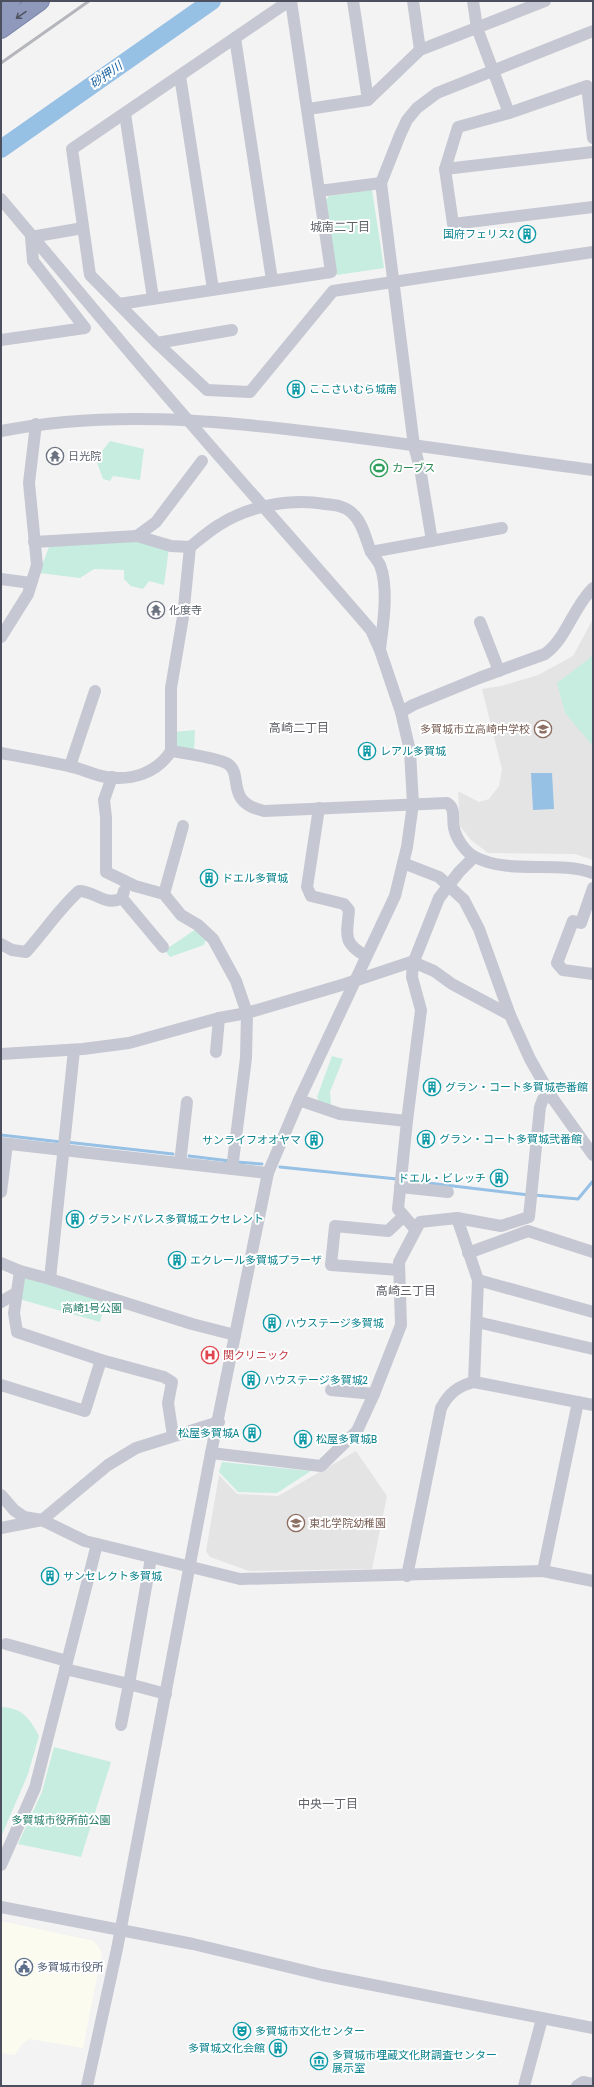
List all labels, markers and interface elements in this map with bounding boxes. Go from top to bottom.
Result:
one-way arrow [16,11,27,19]
water label: 砂押川 [87,57,127,92]
district label: 城南二丁目 [310,219,370,235]
building icon: 国府フェリス2 [517,224,537,244]
place label: 国府フェリス2 [443,227,514,241]
building icon: ここさいむら城南 [286,379,306,399]
place label: ここさいむら城南 [309,382,397,396]
temple icon: 日光院 [45,446,65,466]
place label: 日光院 [68,449,101,463]
sports icon: カーブス [369,458,389,478]
place label: カーブス [392,461,435,475]
temple icon: 化度寺 [146,600,166,620]
place label: 化度寺 [169,603,202,617]
school or university icon: 多賀城市立高崎中学校 [533,719,553,739]
district label: 高崎二丁目 [269,720,329,736]
place label: 多賀城市立高崎中学校 [420,722,530,736]
building icon: レアル多賀城 [357,741,377,761]
place label: レアル多賀城 [380,744,446,758]
building icon: ドエル多賀城 [199,868,219,888]
place label: ドエル多賀城 [222,871,288,885]
building icon: グラン・コート多賀城壱番館 [422,1077,442,1097]
place label: グラン・コート多賀城壱番館 [445,1080,588,1094]
building icon: グラン・コート多賀城弐番館 [416,1129,436,1149]
building icon: サンライフオオヤマ [304,1130,324,1150]
place label: グラン・コート多賀城弐番館 [439,1132,582,1146]
place label: サンライフオオヤマ [202,1133,301,1147]
building icon: ドエル・ビレッチ [489,1168,509,1188]
place label: ドエル・ビレッチ [398,1171,486,1185]
building icon: グランドパレス多賀城エクセレント [65,1209,85,1229]
place label: グランドパレス多賀城エクセレント [88,1212,264,1226]
building icon: エクレール多賀城プラーザ [167,1250,187,1270]
place label: エクレール多賀城プラーザ [190,1253,322,1267]
district label: 高崎三丁目 [376,1283,436,1299]
park label: 高崎1号公園 [62,1301,122,1315]
building icon: ハウステージ多賀城 [262,1313,282,1333]
place label: ハウステージ多賀城 [285,1316,384,1330]
hospital icon: 関クリニック [200,1345,220,1365]
place label: 関クリニック [223,1348,289,1362]
building icon: ハウステージ多賀城2 [241,1370,261,1390]
place label: ハウステージ多賀城2 [264,1373,368,1387]
building icon: 松屋多賀城A [242,1423,262,1443]
place label: 松屋多賀城A [178,1426,240,1440]
building icon: 松屋多賀城B [293,1429,313,1449]
place label: 松屋多賀城B [316,1432,377,1446]
school or university icon: 東北学院幼稚園 [286,1513,306,1533]
place label: 東北学院幼稚園 [309,1516,386,1530]
building icon: サンセレクト多賀城 [40,1566,60,1586]
place label: サンセレクト多賀城 [63,1569,162,1583]
district label: 中央一丁目 [298,1796,358,1812]
park label: 多賀城市役所前公園 [12,1813,111,1827]
public building icon: 多賀城市役所 [14,1957,34,1977]
place label: 多賀城市役所 [37,1960,104,1974]
theatre icon: 多賀城市文化センター [232,2021,252,2041]
place label: 多賀城市文化センター [255,2024,365,2038]
building icon: 多賀城文化会館 [268,2038,288,2058]
place label: 多賀城文化会館 [188,2041,265,2055]
place label: 多賀城市埋蔵文化財調査センター 展示室 [332,2048,497,2075]
museum icon: 多賀城市埋蔵文化財調査センター 展示室 [309,2051,329,2071]

